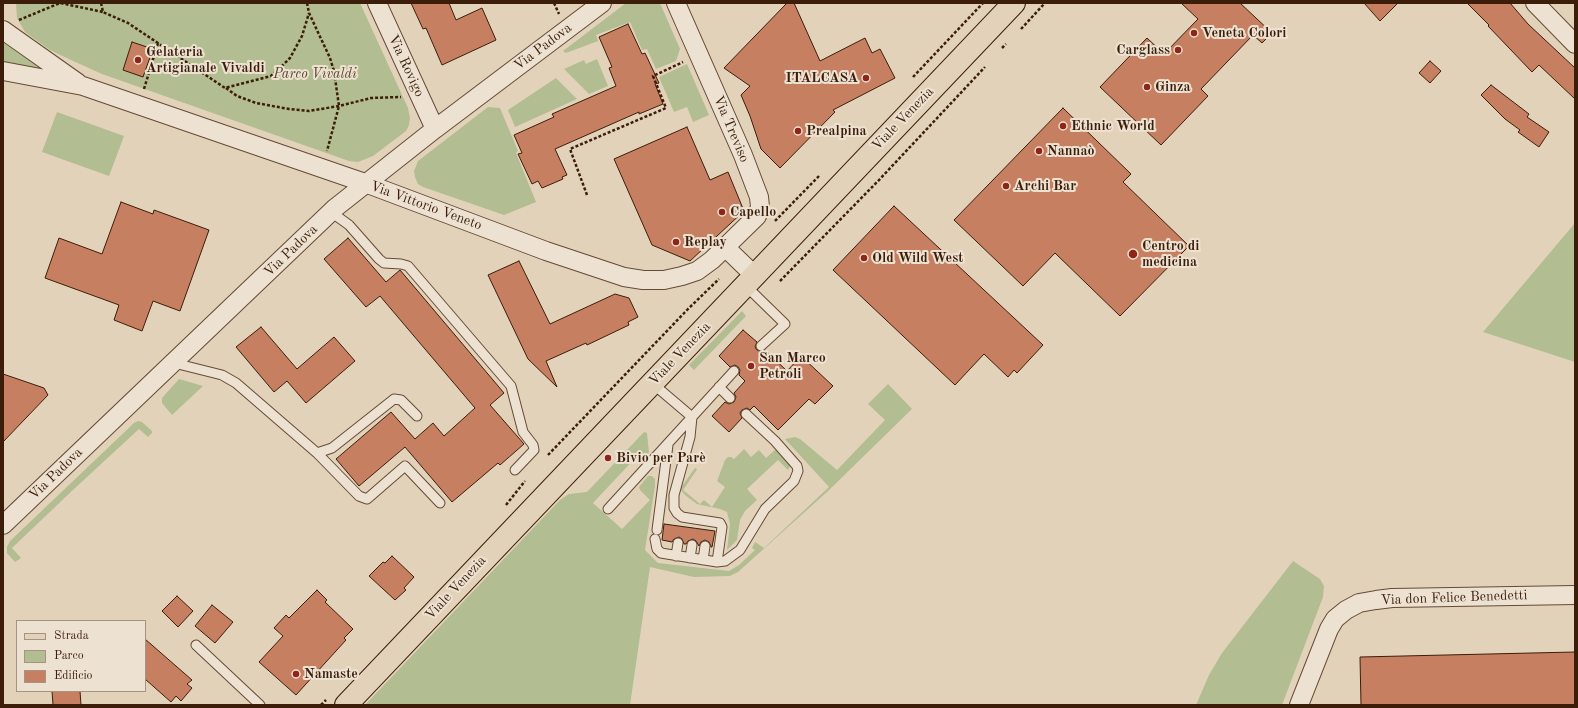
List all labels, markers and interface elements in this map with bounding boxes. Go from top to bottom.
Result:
street label: Via Padova [511,20,575,74]
place label: Veneta Colori [1202,25,1286,41]
marker: Veneta Colori [1189,28,1199,38]
street label: Via Rovigo [384,32,428,100]
place label: Carglass [1116,42,1170,58]
place label: Gelateria Artigianale Vivaldi [146,44,265,76]
marker: Carglass [1173,45,1183,55]
marker: Gelateria Artigianale Vivaldi [133,55,143,65]
park label: Parco Vivaldi [273,66,357,82]
place label: ITALCASA [786,70,858,86]
marker: ITALCASA [861,73,871,83]
place label: Ginza [1155,79,1191,95]
marker: Ginza [1142,82,1152,92]
street label: Viale Venezia [869,84,937,154]
street label: Via Treviso [709,93,753,165]
place label: Ethnic World [1071,118,1155,134]
marker: Ethnic World [1058,121,1068,131]
place label: Prealpina [806,123,867,139]
marker: Prealpina [793,126,803,136]
place label: Nannaò [1047,143,1095,159]
marker: Nannaò [1034,146,1044,156]
street label: Via Vittorio Veneto [368,178,484,234]
place label: Archi Bar [1014,178,1076,194]
marker: Archi Bar [1001,181,1011,191]
place label: Capello [730,204,776,220]
marker: Capello [717,207,727,217]
street label: Via Padova [261,221,321,281]
place label: Replay [684,234,727,250]
marker: Replay [671,237,681,247]
place label: Centro di medicina [1142,238,1199,270]
marker: Centro di medicina [1127,248,1139,260]
place label: Old Wild West [872,250,963,266]
marker: Old Wild West [859,253,869,263]
street label: Viale Venezia [646,319,714,389]
place label: San Marco Petroli [759,350,826,382]
marker: San Marco Petroli [746,361,756,371]
street label: Via Padova [26,444,86,504]
place label: Bivio per Parè [616,450,706,466]
marker: Bivio per Parè [603,453,613,463]
street label: Viale Venezia [422,552,490,624]
street label: Via don Felice Benedetti [1380,587,1528,609]
legend [16,620,146,692]
text: Strada [54,630,89,642]
text: Parco [54,650,84,662]
place label: Namaste [304,666,358,682]
marker: Namaste [291,669,301,679]
text: Edificio [54,670,93,682]

